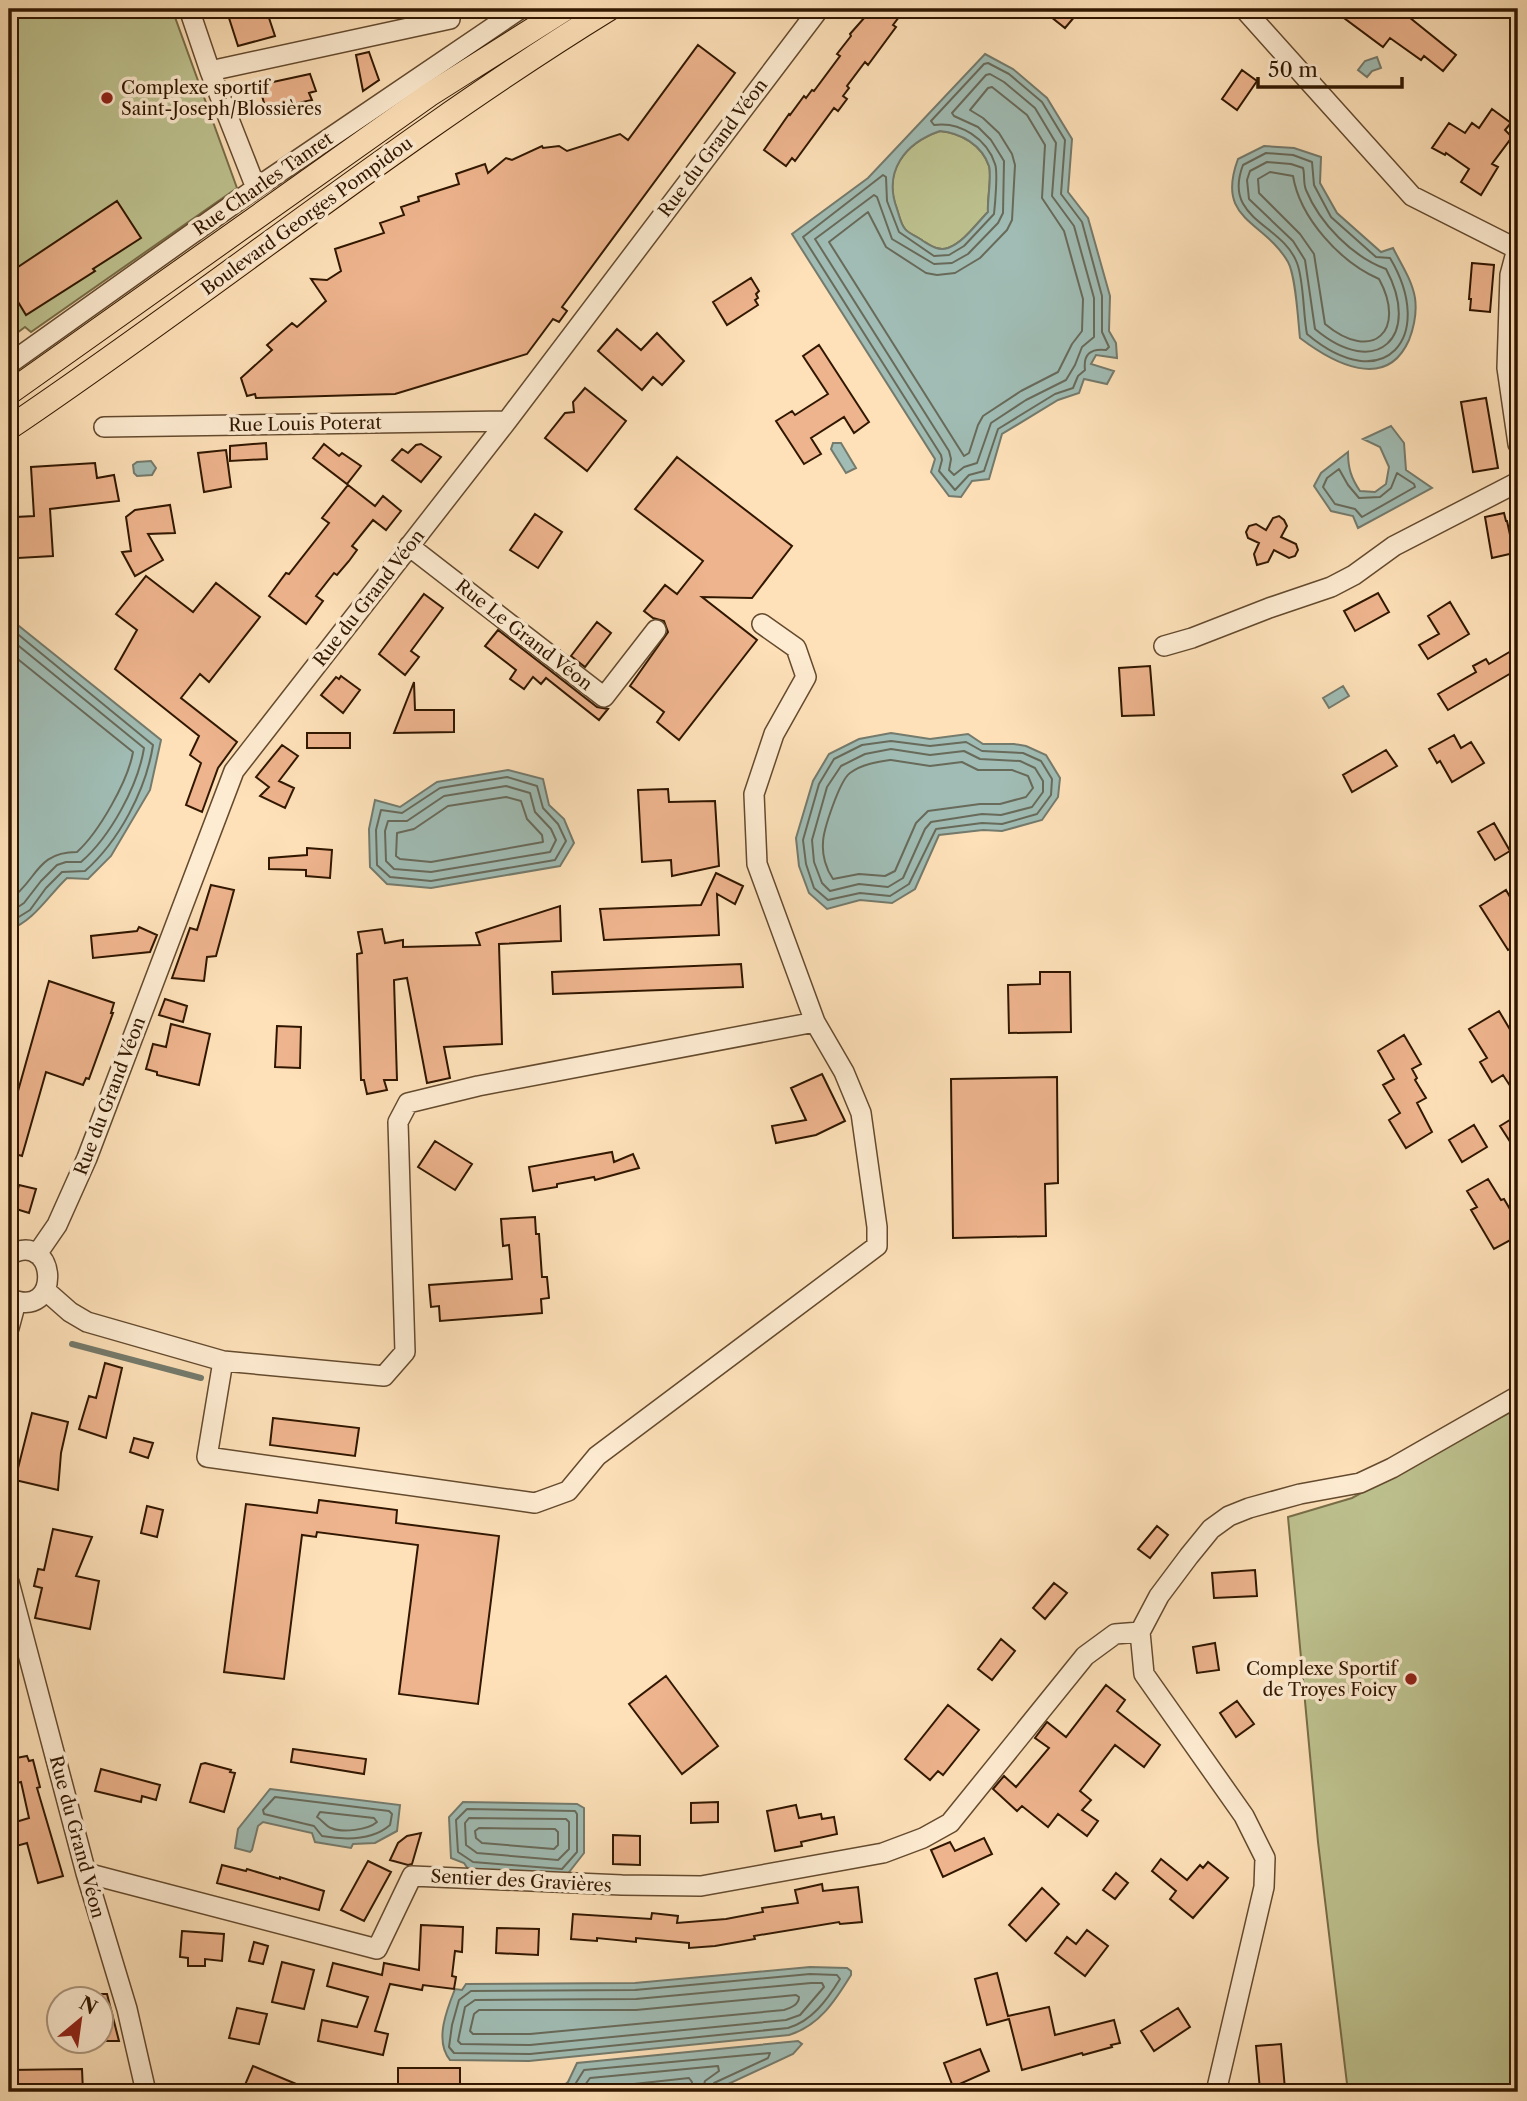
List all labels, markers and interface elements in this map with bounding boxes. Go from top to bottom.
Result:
scale bar [1258,46,1401,90]
text: 50 m [1268,57,1318,82]
street label: Rue du Grand Véon [654,74,772,222]
place label: Complexe sportif Saint-Joseph/Blossières [121,77,322,120]
marker: Complexe sportif Saint-Joseph/Blossières [99,90,115,106]
street label: Rue Charles Tanret [189,127,338,240]
street label: Boulevard Georges Pompidou [197,132,417,300]
street label: Rue Louis Poterat [228,412,383,436]
street label: Rue du Grand Véon [309,525,429,671]
street label: Rue Le Grand Véon [451,575,597,695]
street label: Rue du Grand Véon [70,1014,150,1178]
place label: Complexe Sportif de Troyes Foicy [1246,1658,1400,1701]
marker: Complexe Sportif de Troyes Foicy [1403,1671,1419,1687]
street label: Rue du Grand Véon [45,1753,109,1921]
street label: Sentier des Gravières [430,1865,612,1897]
north arrow [46,1986,116,2056]
text: N [75,1992,101,2020]

